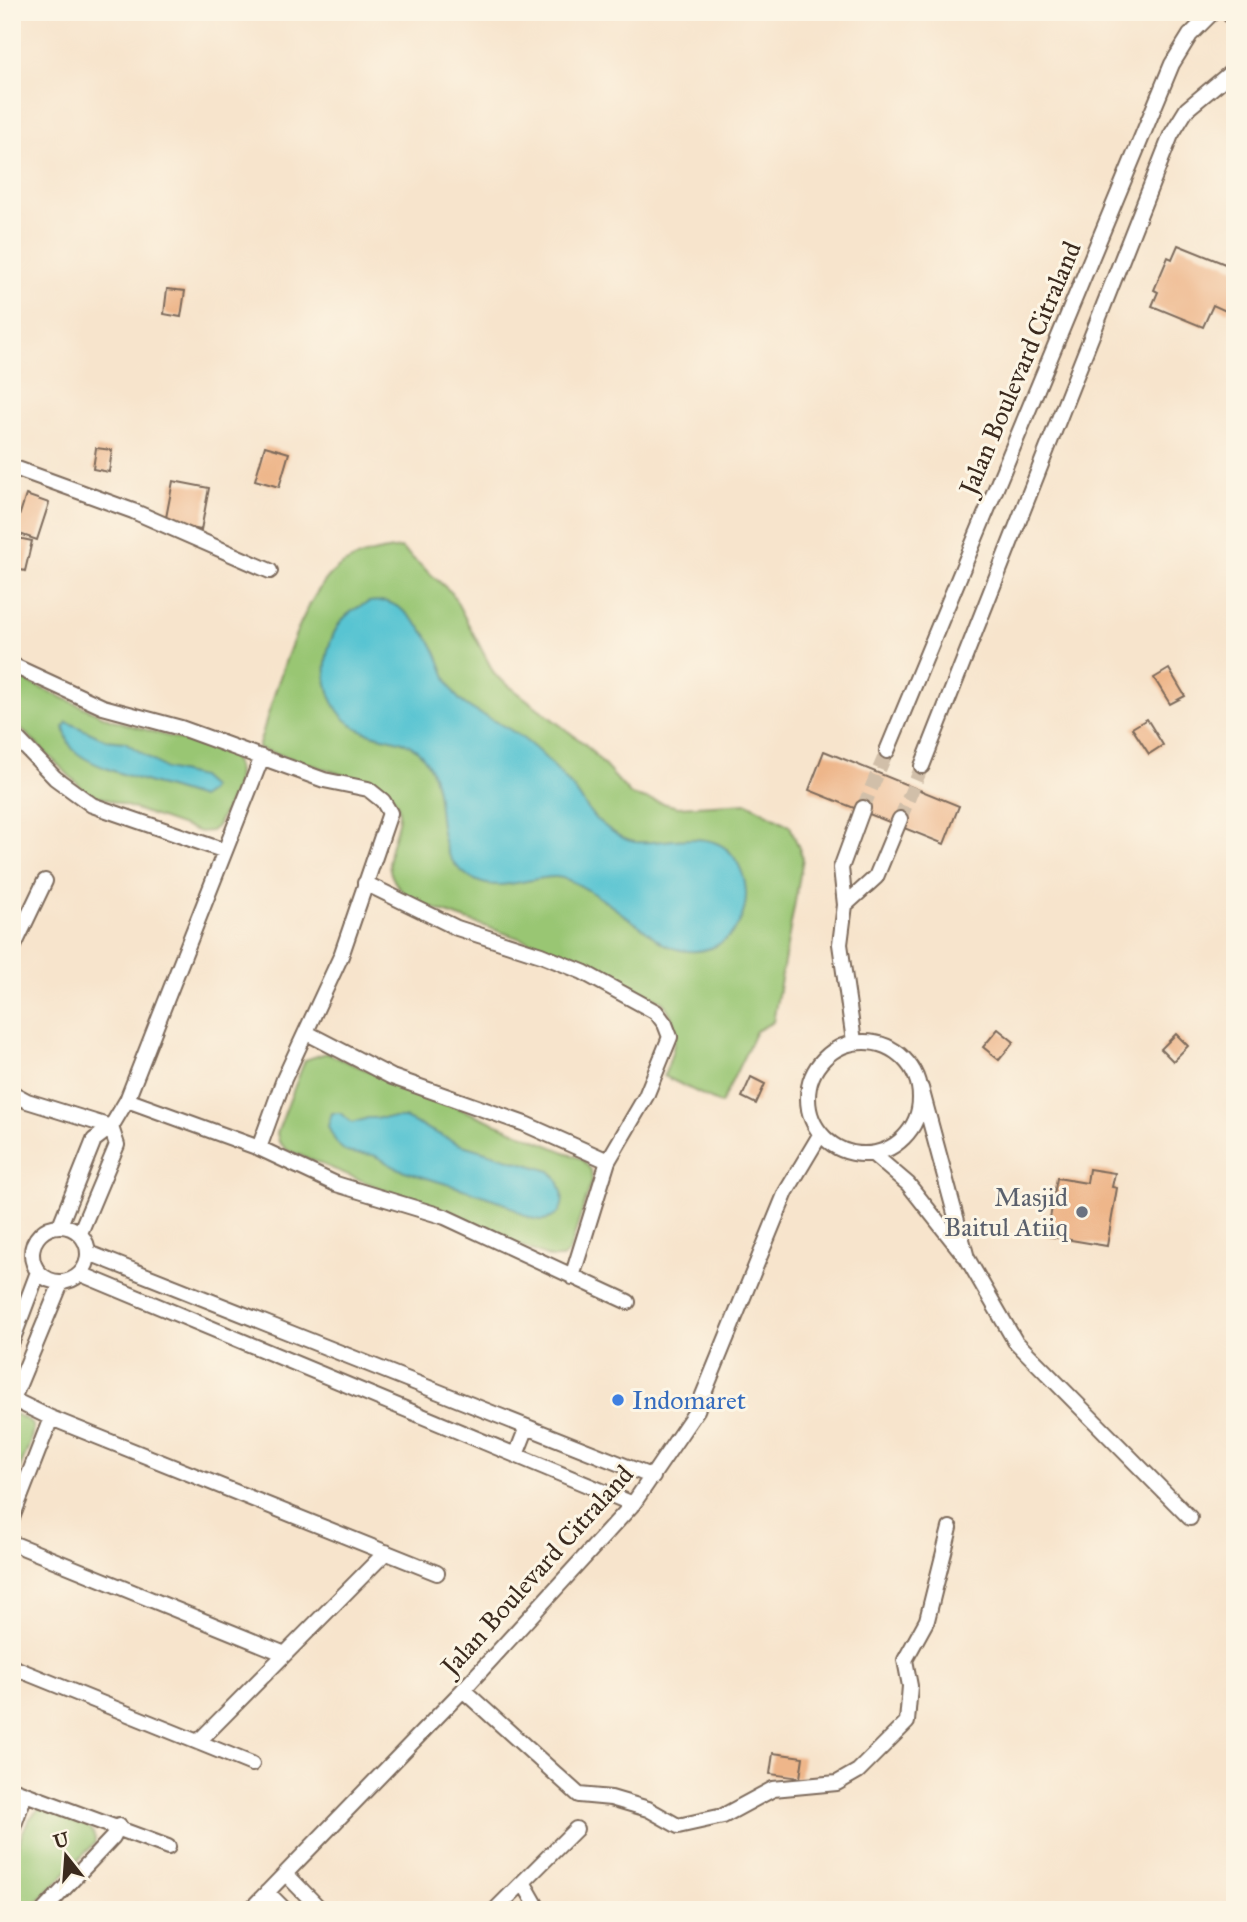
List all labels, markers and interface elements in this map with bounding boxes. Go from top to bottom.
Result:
street label: Jalan Boulevard Citraland [951,237,1088,502]
place label: Masjid Baitul Atiiq [944,1181,1069,1243]
marker: Masjid Baitul Atiiq [1074,1204,1090,1220]
place label: Indomaret [632,1384,746,1416]
marker: Indomaret [610,1392,626,1408]
street label: Jalan Boulevard Citraland [432,1458,640,1684]
north arrow [32,1820,102,1890]
text: U [51,1827,73,1853]

